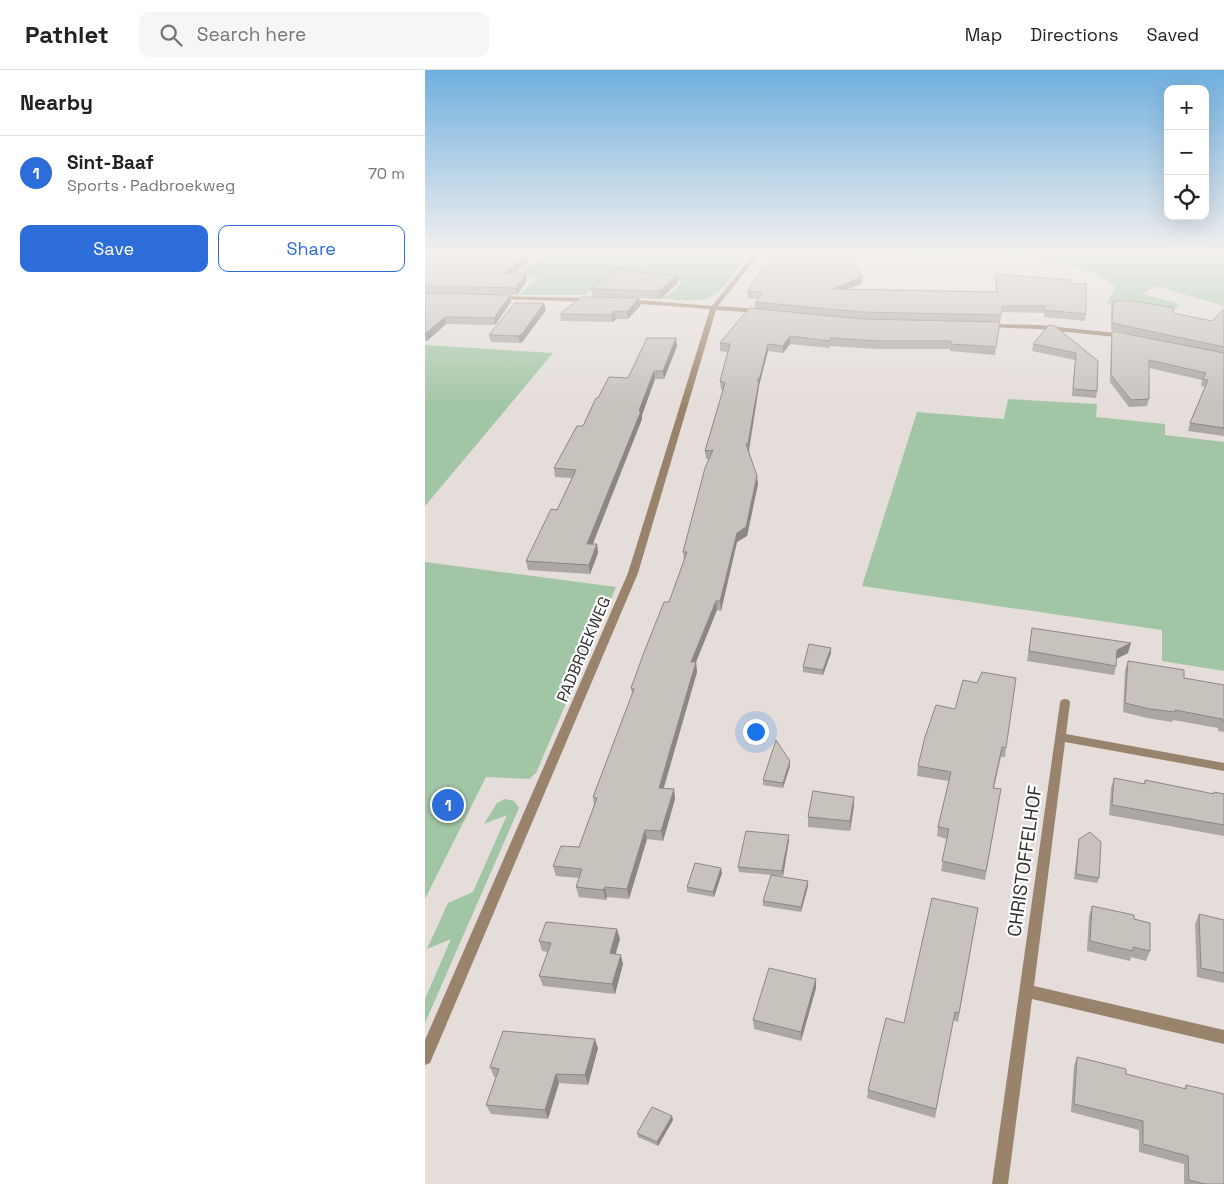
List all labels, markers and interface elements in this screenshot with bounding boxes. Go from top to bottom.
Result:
search box [139,12,489,57]
text: Pathlet [25,19,109,50]
icon: search [157,21,185,49]
text: Search here [197,22,306,47]
text: Map [965,23,1002,46]
text: Directions [1030,23,1119,46]
text: Saved [1147,23,1199,46]
map controls [1164,85,1209,220]
button: + [1164,85,1209,130]
text: Nearby [20,89,93,116]
button: − [1164,130,1209,175]
text: Sint-Baaf [67,150,154,175]
text: 1 [32,163,40,184]
text: 70 m [368,163,405,184]
text: Sports · Padbroekweg [67,175,235,196]
button: locate [1164,175,1209,220]
button: Save [20,225,208,272]
button: Share [218,225,405,272]
street label: PADBROEKWEG [552,593,615,705]
your location [743,719,769,745]
street label: CHRISTOFFELHOF [1001,784,1047,938]
pin: 1 [432,786,464,824]

